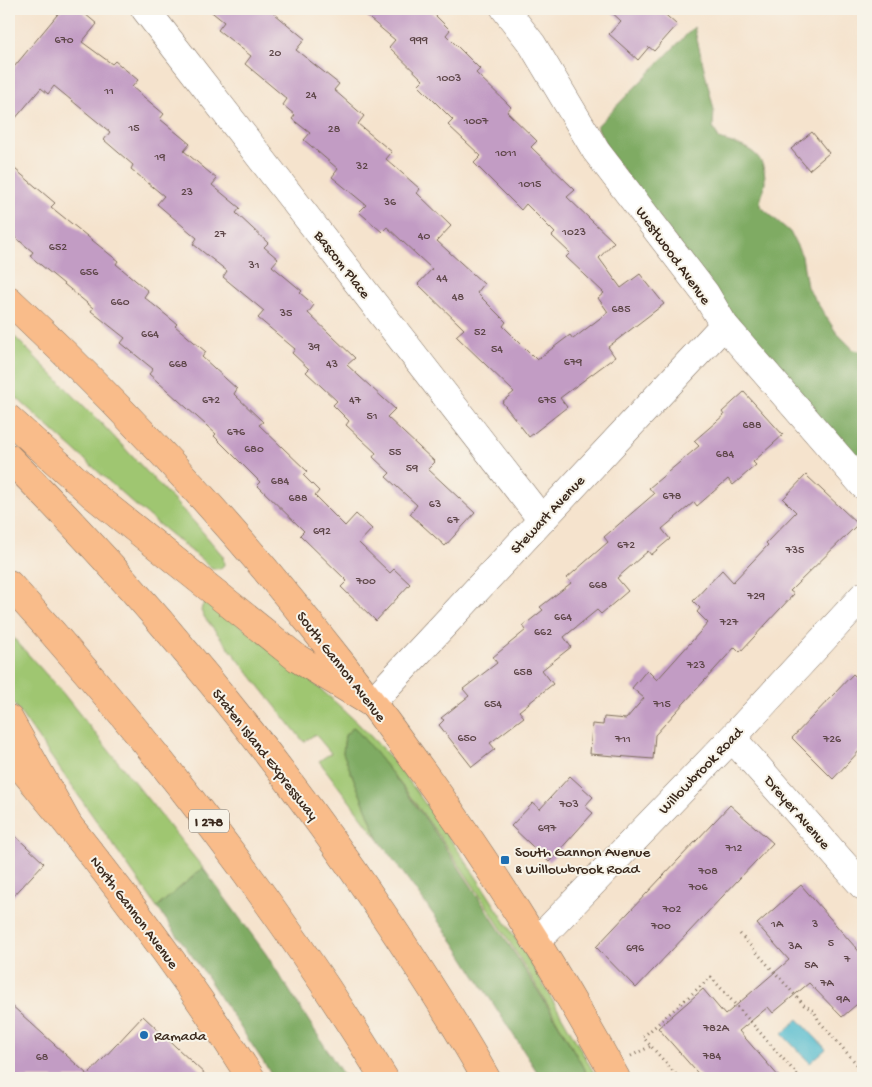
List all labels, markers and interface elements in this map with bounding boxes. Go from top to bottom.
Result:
house number: 670 [54,34,74,48]
house number: 999 [409,34,428,48]
house number: 20 [269,47,282,61]
house number: 1003 [436,72,461,86]
house number: 11 [103,85,114,99]
house number: 24 [305,89,317,103]
house number: 1007 [463,115,489,129]
house number: 15 [127,122,140,136]
house number: 28 [328,123,341,137]
house number: 1011 [494,147,517,161]
house number: 19 [154,151,165,165]
house number: 32 [355,160,368,174]
house number: 1015 [518,178,541,192]
house number: 23 [181,186,193,200]
house number: 36 [383,196,397,210]
street label: Westwood Avenue [631,204,714,309]
house number: 1023 [561,226,586,240]
street label: Bascom Place [309,227,374,303]
house number: 27 [214,228,227,242]
house number: 40 [418,230,430,244]
house number: 652 [49,241,67,255]
house number: 31 [247,259,260,273]
house number: 656 [80,266,99,280]
house number: 44 [436,272,448,286]
house number: 48 [452,291,465,305]
house number: 660 [111,296,130,310]
house number: 685 [612,303,630,317]
house number: 35 [279,307,292,321]
house number: 52 [474,326,486,340]
house number: 664 [141,328,159,342]
house number: 39 [307,341,320,355]
house number: 54 [491,343,503,357]
house number: 679 [564,356,582,370]
house number: 668 [169,358,188,372]
house number: 43 [326,358,338,372]
house number: 672 [202,394,220,408]
house number: 47 [349,394,362,408]
house number: 675 [538,394,556,408]
house number: 51 [366,410,378,424]
house number: 688 [742,419,762,433]
house number: 676 [227,426,246,440]
house number: 680 [244,443,264,457]
house number: 55 [389,446,401,460]
house number: 684 [716,448,734,462]
house number: 59 [406,462,418,476]
street label: Stewart Avenue [507,472,590,558]
house number: 684 [271,475,289,489]
house number: 678 [663,490,682,504]
house number: 688 [288,492,308,506]
house number: 63 [429,498,441,512]
house number: 67 [447,514,460,528]
house number: 692 [313,525,331,539]
house number: 672 [617,539,635,553]
house number: 735 [785,544,804,558]
house number: 700 [355,575,376,589]
house number: 668 [589,579,608,593]
house number: 729 [746,590,765,604]
street label: South Gannon Avenue [292,608,389,726]
house number: 664 [554,611,572,625]
house number: 727 [719,616,739,630]
house number: 662 [534,626,552,640]
house number: 723 [686,659,705,673]
house number: 658 [514,666,533,680]
street label: Staten Island Expressway [207,686,322,825]
house number: 654 [484,698,502,712]
house number: 715 [652,698,671,712]
street label: Willowbrook Road [655,723,748,819]
house number: 650 [457,732,477,746]
house number: 711 [614,733,631,747]
house number: 726 [822,733,842,747]
street label: Dreyer Avenue [759,772,834,854]
house number: 703 [558,798,579,812]
road number: I 278 [189,809,229,832]
house number: 697 [538,822,557,836]
house number: 712 [725,842,743,856]
place label: South Gannon Avenue & Willowbrook Road [515,844,650,879]
street label: North Gannon Avenue [85,853,182,973]
marker: South Gannon Avenue & Willowbrook Road [499,854,511,866]
house number: 708 [697,865,718,879]
house number: 706 [687,881,708,895]
house number: 702 [662,903,682,917]
house number: 1A [770,918,784,932]
house number: 3 [811,918,818,932]
house number: 700 [650,920,671,934]
house number: 5 [828,937,834,951]
house number: 3A [787,940,803,954]
house number: 696 [626,942,645,956]
house number: 7 [843,953,851,967]
house number: 5A [804,959,819,973]
house number: 7A [819,977,835,991]
house number: 9A [835,993,850,1007]
house number: 782A [702,1022,730,1036]
place label: Ramada [154,1028,207,1046]
marker: Ramada [138,1029,150,1041]
house number: 784 [702,1050,722,1064]
house number: 68 [36,1051,49,1065]

